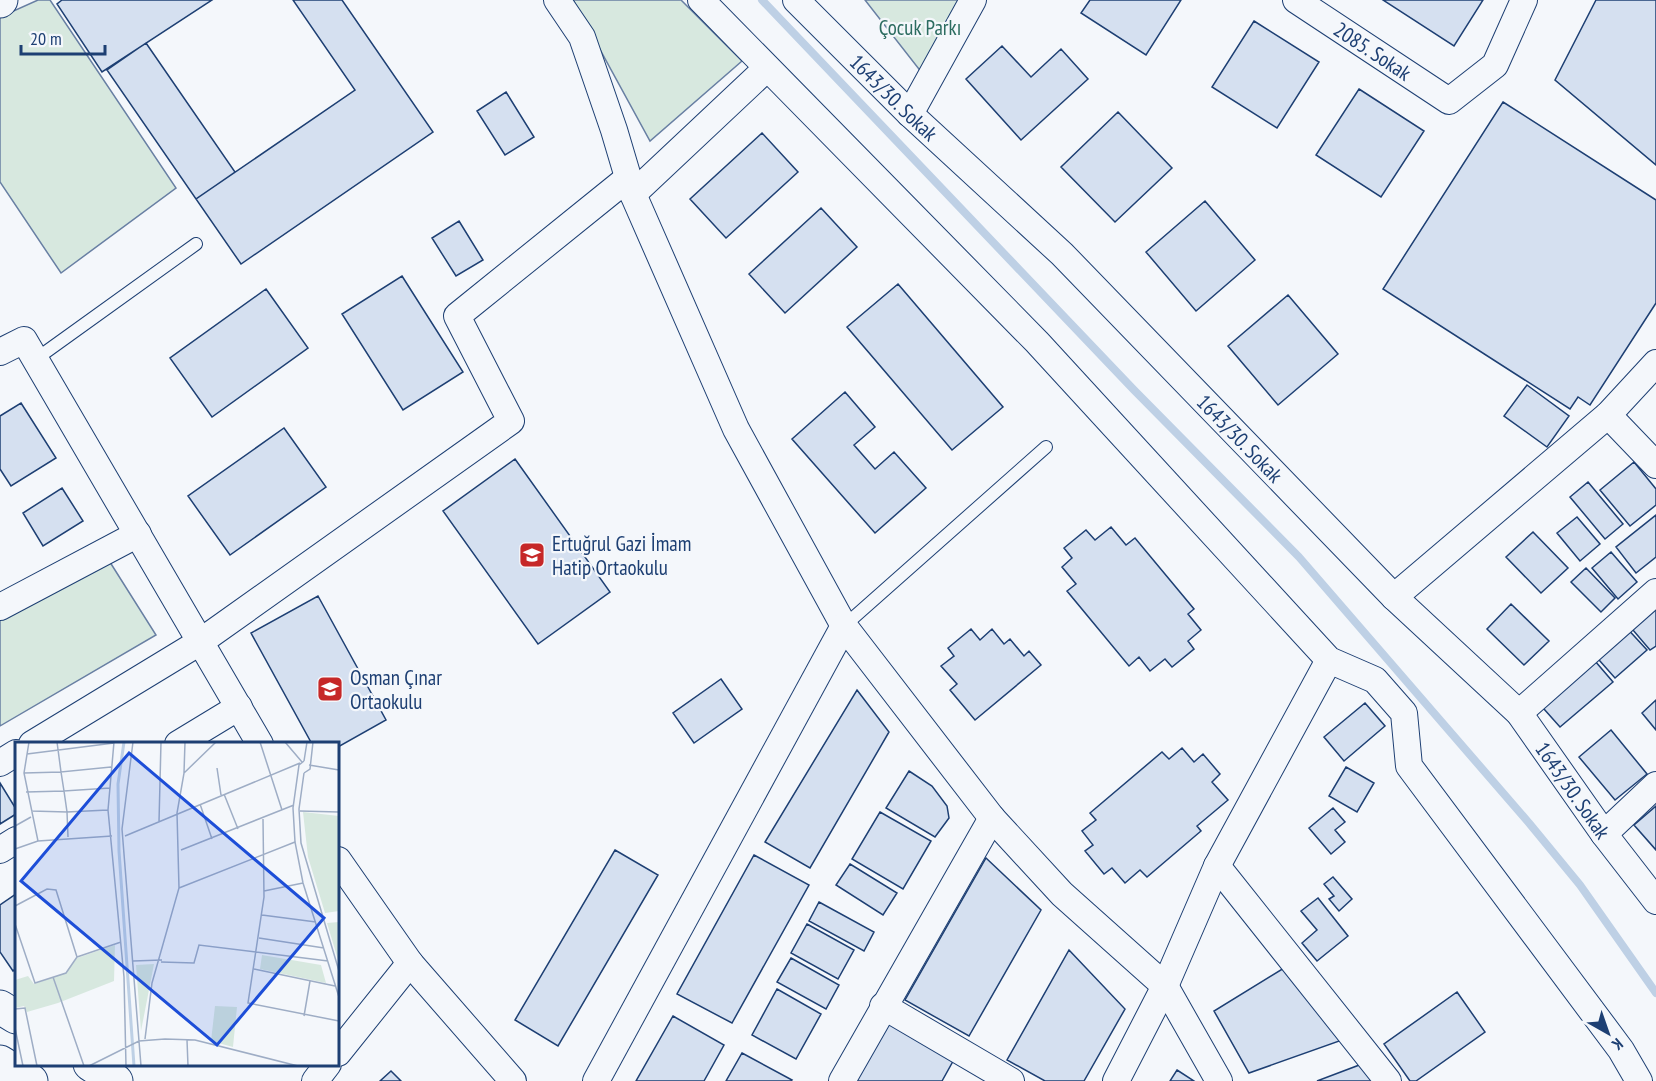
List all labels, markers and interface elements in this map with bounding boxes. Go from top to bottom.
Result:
park label: Çocuk Parkı [879,14,961,41]
street label: 2085. Sokak [1329,15,1417,86]
scale bar [21,18,105,56]
text: 20 m [30,27,62,50]
street label: 1643/30. Sokak [844,48,943,146]
street label: 1643/30. Sokak [1191,388,1289,488]
place label: Ertuğrul Gazi İmam Hatip Ortaokulu [552,530,691,581]
school or university icon: Ertuğrul Gazi İmam Hatip Ortaokulu [517,540,547,570]
place label: Osman Çınar Ortaokulu [350,664,442,715]
school or university icon: Osman Çınar Ortaokulu [315,674,345,704]
street label: 1643/30. Sokak [1530,736,1617,844]
inset map [15,742,339,1066]
north arrow [1578,1003,1638,1063]
text: K [1608,1034,1627,1055]

